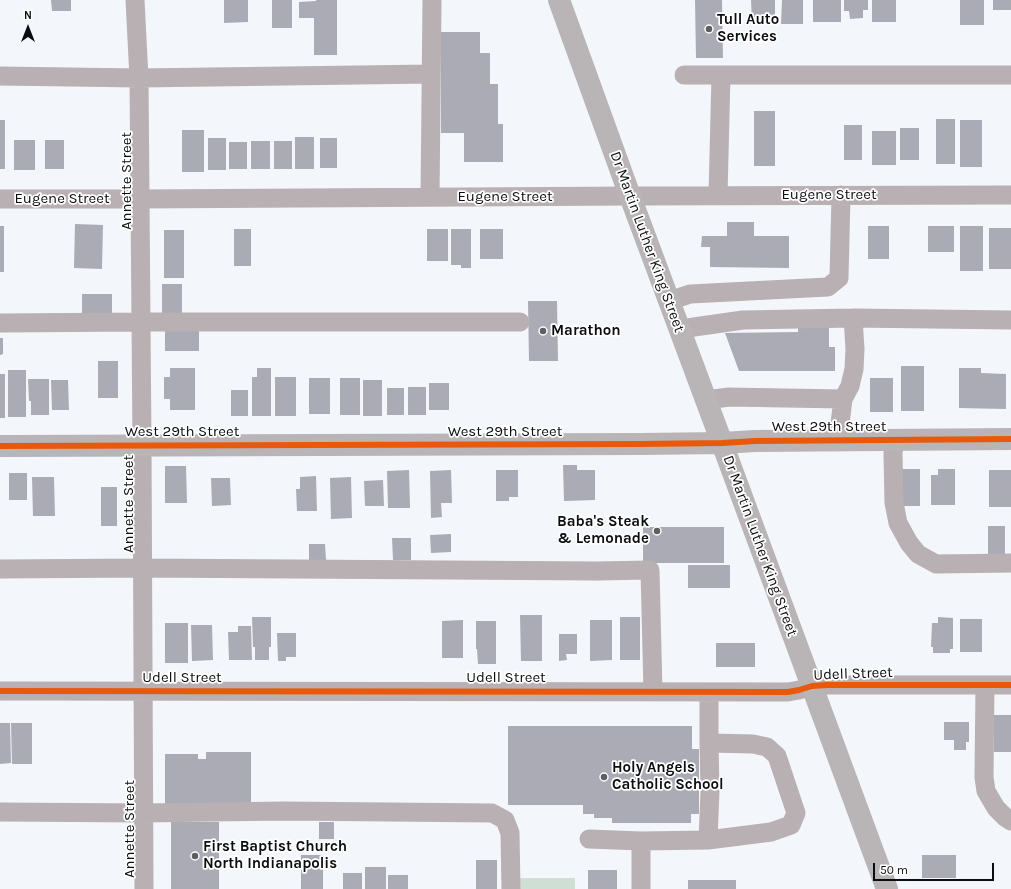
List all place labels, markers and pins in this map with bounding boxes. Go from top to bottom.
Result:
place label: Tull Auto Services [717,11,779,46]
marker: Tull Auto Services [704,24,714,34]
place label: Marathon [551,322,621,340]
marker: Marathon [538,326,548,336]
place label: Baba's Steak & Lemonade [557,513,649,548]
marker: Baba's Steak & Lemonade [652,526,662,536]
place label: Holy Angels Catholic School [612,759,724,794]
marker: Holy Angels Catholic School [599,772,609,782]
place label: First Baptist Church North Indianapolis [203,838,347,873]
marker: First Baptist Church North Indianapolis [190,851,200,861]

